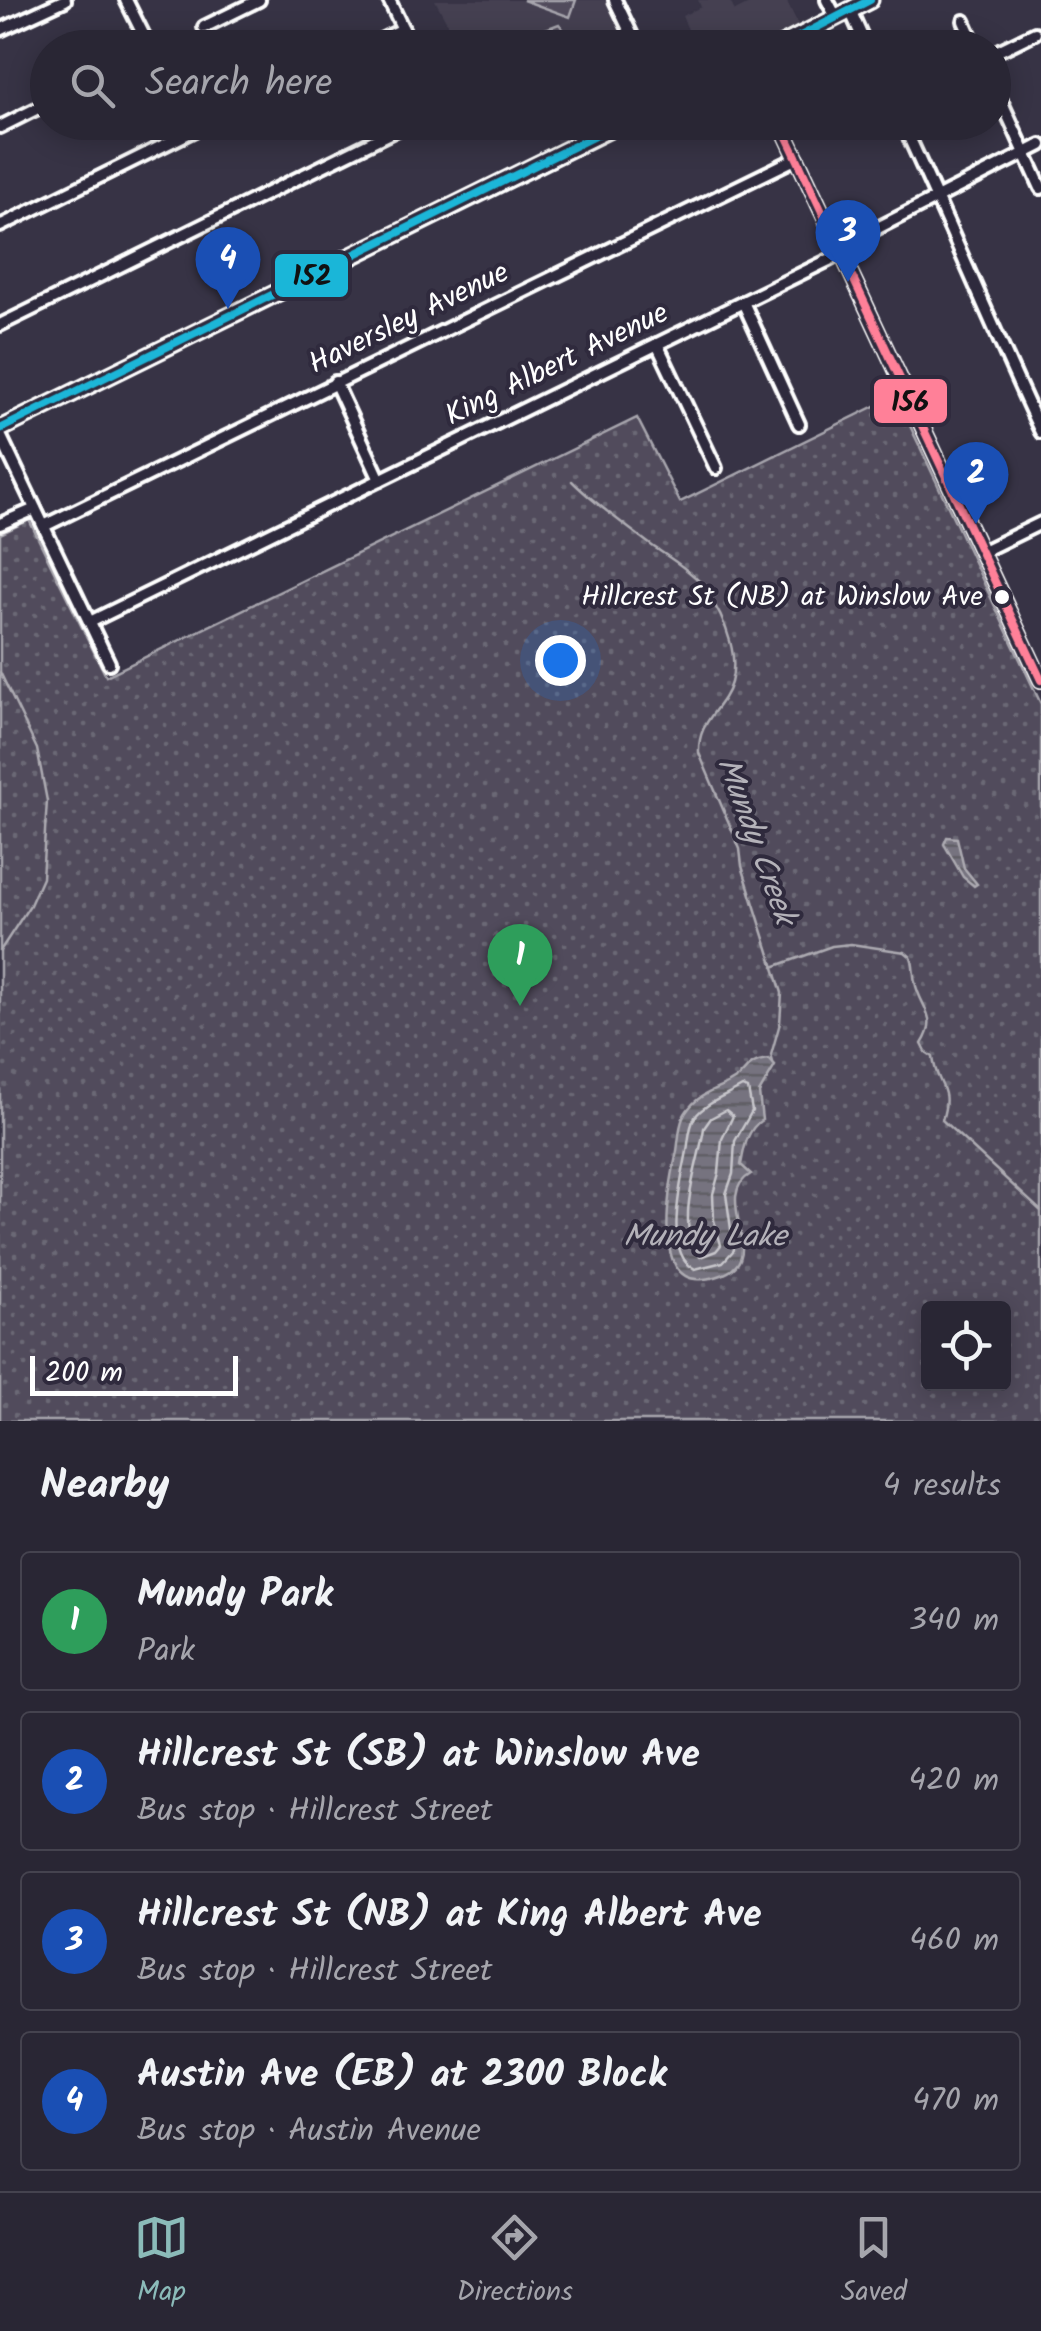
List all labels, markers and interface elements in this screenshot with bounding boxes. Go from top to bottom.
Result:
search box [30,30,1011,140]
text: Search here [145,55,332,115]
icon: search [65,58,120,113]
pin: 3 [816,200,880,282]
pin: 4 [196,226,260,309]
street label: Haversley Avenue [300,250,518,388]
line badge: 152 [273,252,350,299]
text: 152 [293,255,331,300]
street label: King Albert Avenue [437,290,677,440]
line badge: 156 [872,377,949,425]
text: 156 [891,381,929,426]
pin: 2 [944,442,1008,524]
place label: Hillcrest St (NB) at Winslow Ave [581,575,983,620]
marker: Hillcrest St (NB) at Winslow Ave [992,587,1012,607]
your location [535,635,586,686]
water label: Mundy Creek [701,750,810,936]
pin: 1 [488,924,552,1006]
water label: Mundy Lake [623,1212,789,1263]
map controls [921,1301,1011,1391]
button: locate [921,1301,1011,1391]
scale bar [30,1351,238,1396]
text: 200 m [45,1351,123,1396]
text: Nearby [40,1453,169,1520]
text: 4 results [883,1461,1001,1512]
text: Mundy Park [137,1566,333,1626]
text: 1 [70,1596,79,1647]
text: 340 m [909,1596,999,1647]
text: Park [137,1626,195,1677]
text: Hillcrest St (SB) at Winslow Ave [137,1726,700,1786]
text: 2 [65,1756,84,1807]
text: 420 m [908,1756,999,1807]
text: Bus stop · Hillcrest Street [137,1786,492,1837]
text: Hillcrest St (NB) at King Albert Ave [137,1886,762,1946]
text: 3 [66,1916,83,1967]
text: 460 m [909,1916,999,1967]
text: Bus stop · Hillcrest Street [137,1946,492,1997]
text: Austin Ave (EB) at 2300 Block [137,2046,667,2106]
text: 4 [66,2076,83,2127]
text: 470 m [912,2076,999,2127]
text: Bus stop · Austin Avenue [137,2106,481,2157]
tab: Map [134,2210,189,2315]
tab: Directions [457,2210,573,2315]
tab: Saved [841,2210,907,2315]

